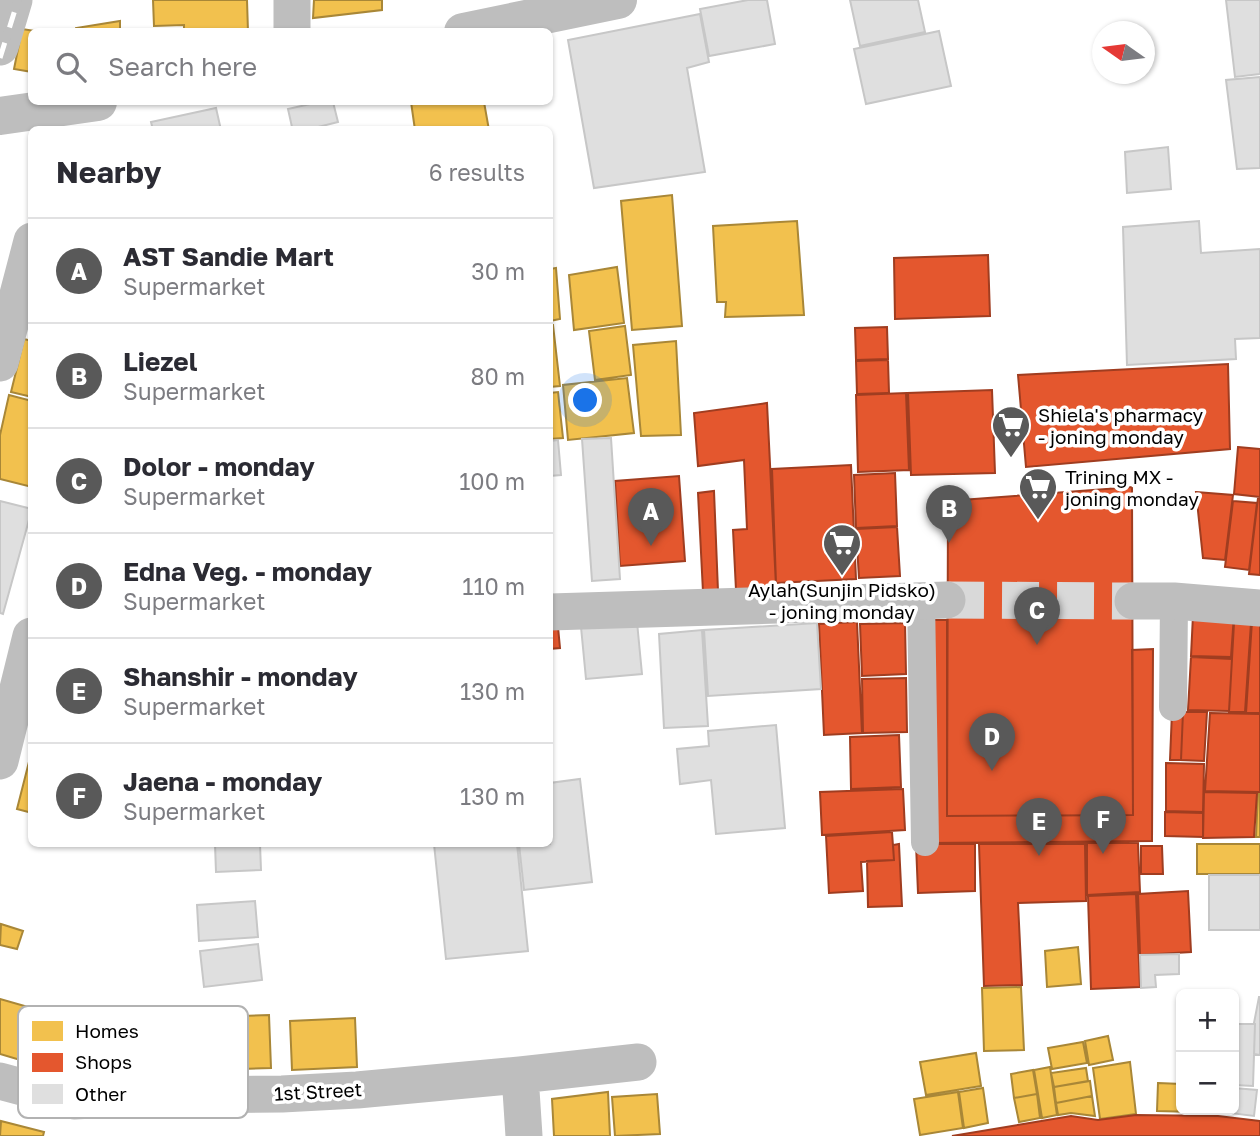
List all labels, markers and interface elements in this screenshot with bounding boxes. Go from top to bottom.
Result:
north arrow [1092,21,1155,84]
search box [28,28,553,105]
icon: search [52,48,90,86]
text: Search here [108,51,257,82]
text: Nearby [56,154,161,190]
text: 6 results [429,158,525,186]
text: AST Sandie Mart [123,241,334,272]
text: A [71,257,87,285]
text: 30 m [471,257,525,285]
text: Supermarket [123,272,266,300]
text: Liezel [123,346,197,377]
text: B [71,362,87,390]
text: 80 m [471,362,525,390]
text: Supermarket [123,377,266,405]
your location [568,383,602,417]
place label: Shiela's pharmacy - joning monday [1038,403,1204,448]
supermarket icon: Shiela's pharmacy - joning monday [990,404,1032,459]
text: Dolor - monday [123,451,315,482]
place label: Trining MX - joning monday [1064,465,1199,510]
supermarket icon: Trining MX - joning monday [1017,466,1059,521]
text: C [71,467,87,495]
text: 100 m [459,467,525,495]
text: Supermarket [123,482,266,510]
pin: B [926,485,972,543]
pin: A [628,488,674,546]
supermarket icon: Aylah(Sunjin Pidsko) - joning monday [821,522,863,577]
text: Edna Veg. - monday [123,556,372,587]
text: D [71,572,87,600]
text: 110 m [462,572,525,600]
place label: Aylah(Sunjin Pidsko) - joning monday [748,578,936,623]
text: Supermarket [123,587,266,615]
pin: C [1014,587,1060,645]
text: Shanshir - monday [123,661,358,692]
text: E [72,677,86,705]
text: 130 m [460,677,525,705]
text: Supermarket [123,692,266,720]
pin: D [969,713,1015,771]
text: Jaena - monday [123,766,322,797]
text: F [72,782,86,810]
text: 130 m [460,782,525,810]
pin: F [1080,796,1126,854]
text: Supermarket [123,797,266,825]
pin: E [1016,798,1062,856]
map controls [1176,989,1239,1115]
button: + [1176,989,1239,1052]
legend [18,1006,248,1118]
text: Homes [75,1019,139,1042]
text: Shops [75,1050,132,1073]
button: − [1176,1052,1239,1115]
street label: 1st Street [274,1077,362,1105]
text: Other [75,1082,127,1105]

